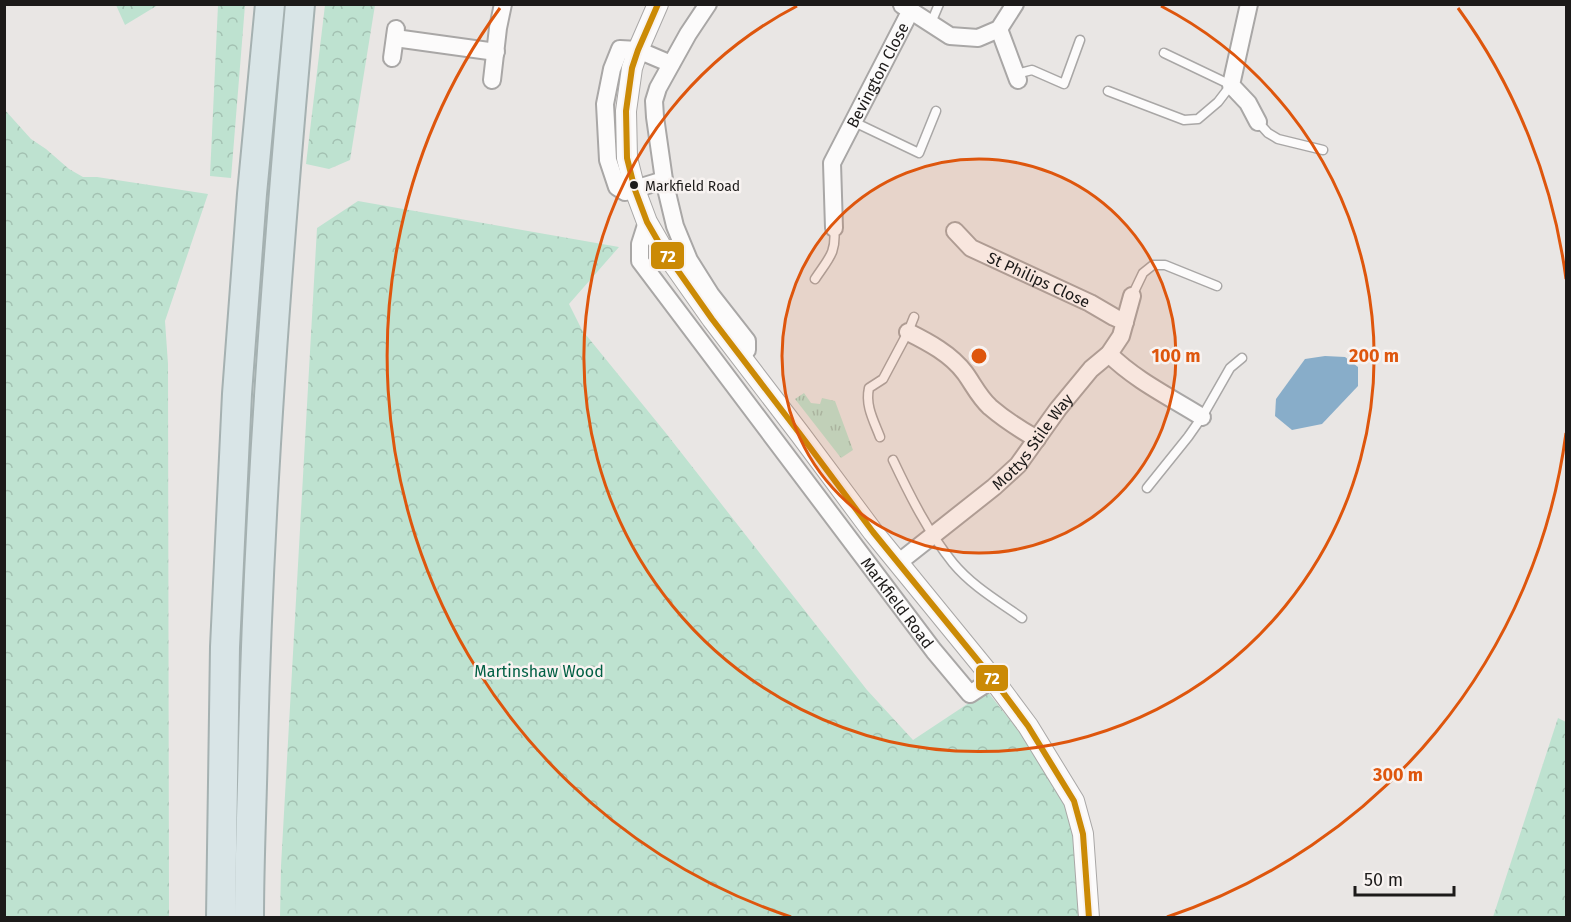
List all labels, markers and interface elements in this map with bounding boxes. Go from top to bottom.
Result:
street label: Bevington Close [843,19,913,131]
place label: Markfield Road [645,178,740,195]
marker: Markfield Road [628,179,640,191]
line badge: 72 [650,241,685,270]
text: 72 [660,247,676,266]
street label: St Philips Close [984,248,1093,312]
text: 100 m [1152,345,1200,367]
text: 200 m [1349,345,1399,367]
centre of rings [969,346,989,366]
street label: Mottys Stile Way [988,390,1077,494]
street label: Markfield Road [857,554,938,652]
park label: Martinshaw Wood [474,662,604,681]
line badge: 72 [975,664,1009,692]
text: 72 [984,669,1000,688]
text: 300 m [1372,764,1423,786]
scale bar [1355,859,1454,897]
text: 50 m [1364,869,1403,891]

